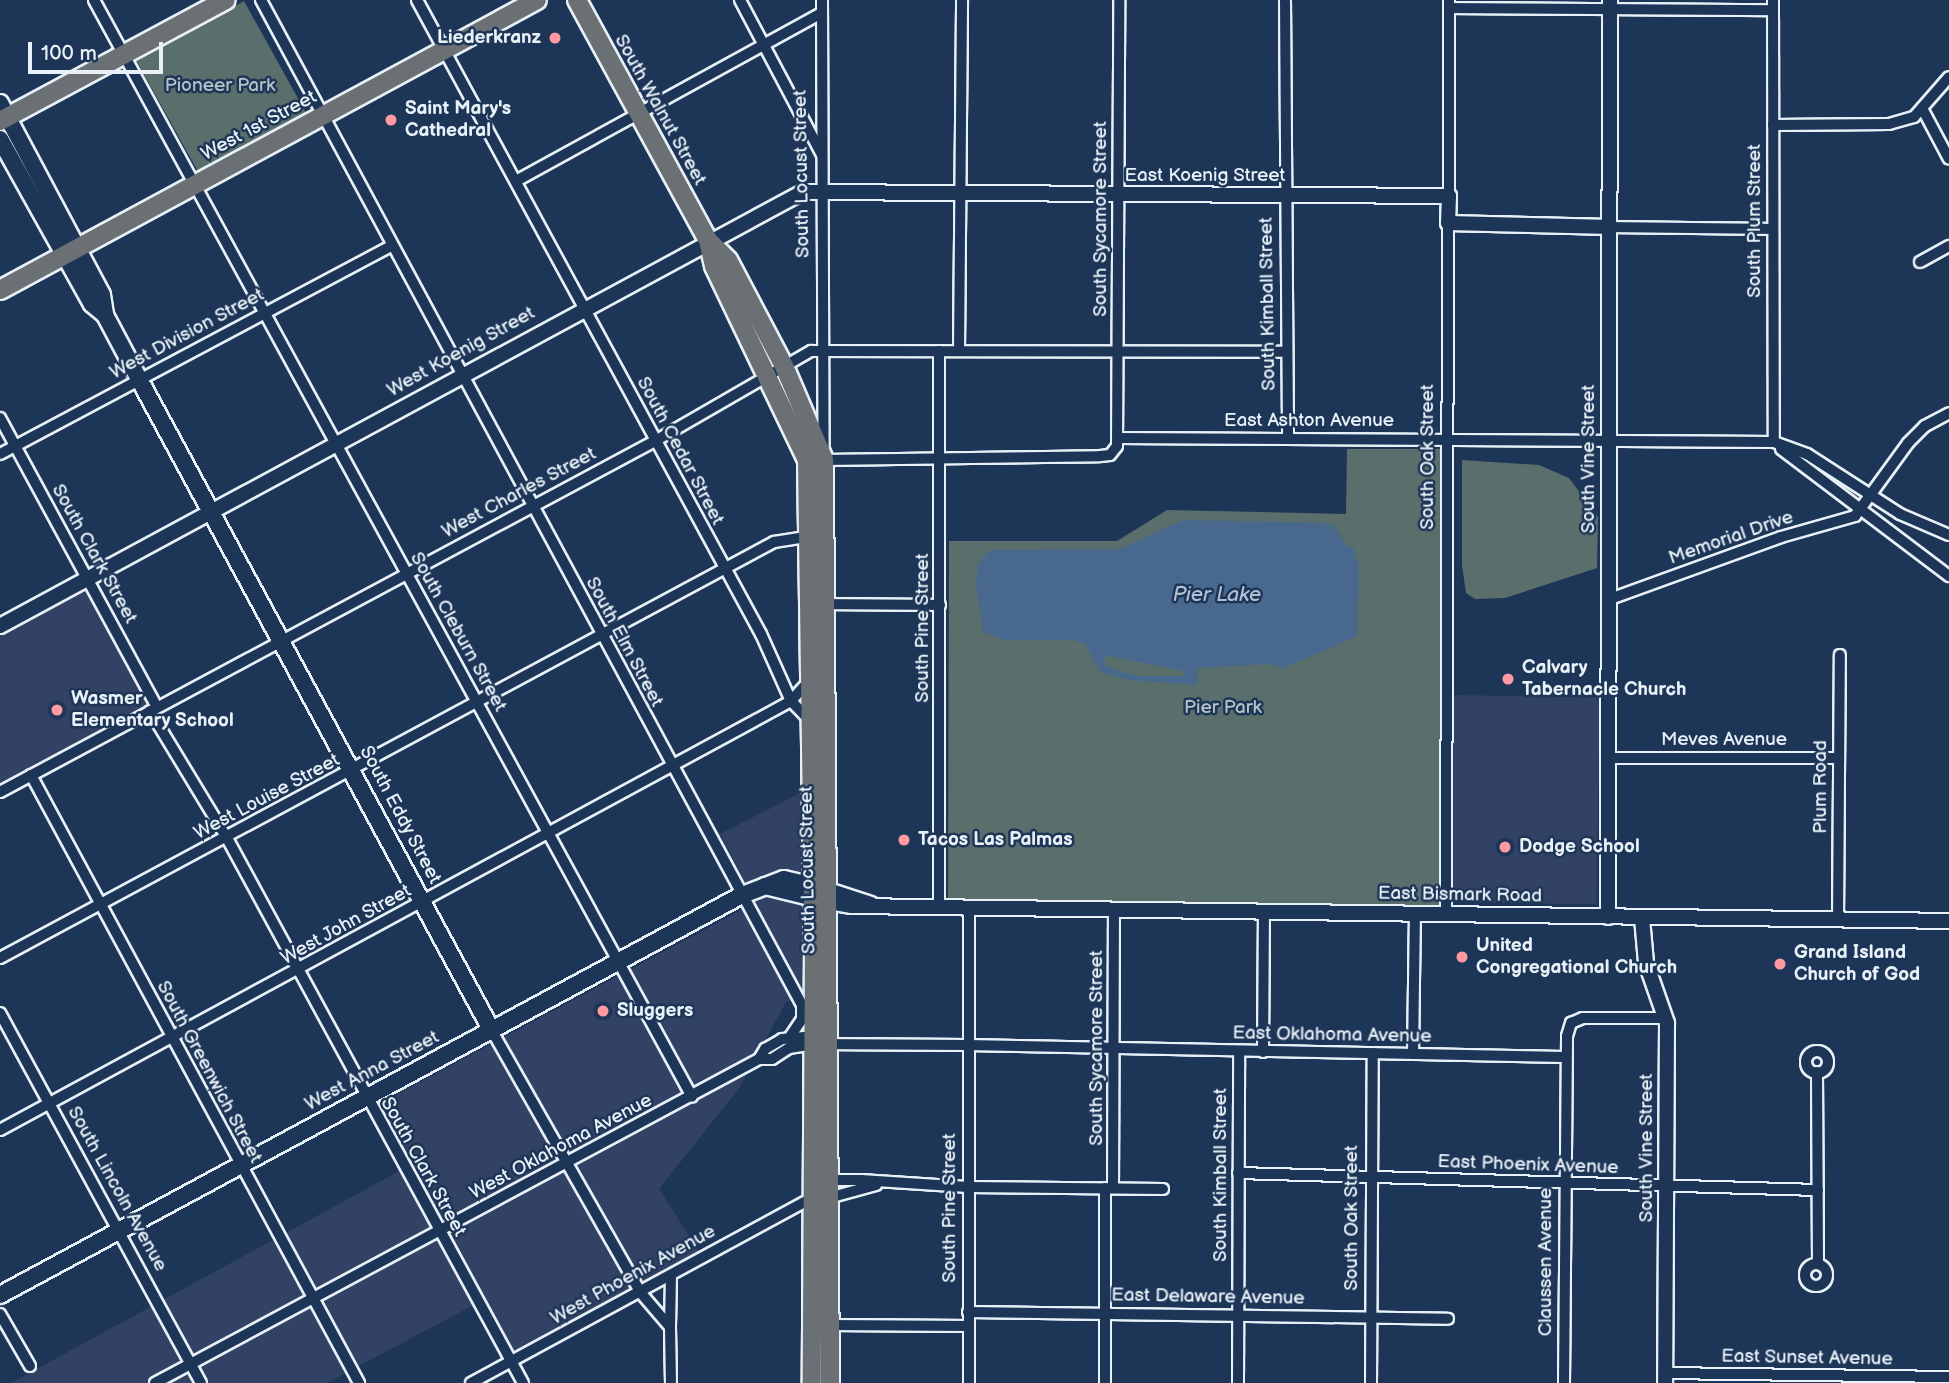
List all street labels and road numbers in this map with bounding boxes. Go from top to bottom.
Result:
street label: South Walnut Street [609,30,711,190]
street label: West 1st Street [197,86,321,166]
street label: South Locust Street [789,90,815,258]
street label: South Sycamore Street [1090,121,1112,317]
street label: South Plum Street [1744,144,1766,298]
street label: East Koenig Street [1124,165,1286,187]
street label: South Kimball Street [1255,217,1281,391]
street label: West Division Street [106,284,268,384]
street label: West Koenig Street [383,302,539,402]
street label: South Cedar Street [631,373,729,529]
street label: South Oak Street [1417,384,1439,530]
street label: South Vine Street [1578,384,1600,534]
street label: East Ashton Avenue [1224,410,1394,432]
street label: West Charles Street [438,443,600,543]
street label: South Clark Street [46,480,142,628]
street label: Memorial Drive [1666,506,1796,570]
street label: South Cleburn Street [405,548,511,716]
street label: South Pine Street [912,553,934,703]
street label: South Elm Street [580,573,668,711]
street label: Meves Avenue [1661,729,1787,751]
street label: Plum Road [1810,740,1832,834]
street label: South Eddy Street [354,742,446,888]
street label: West Louise Street [190,749,344,845]
street label: South Locust Street [795,786,821,954]
street label: West John Street [276,879,416,971]
street label: East Bismark Road [1378,882,1542,908]
street label: South Sycamore Street [1086,950,1108,1146]
street label: South Greenwich Street [151,977,267,1167]
street label: East Oklahoma Avenue [1232,1022,1432,1048]
street label: West Anna Street [301,1026,443,1116]
street label: South Vine Street [1636,1073,1658,1223]
street label: South Kimball Street [1210,1088,1232,1262]
street label: West Oklahoma Avenue [466,1089,656,1205]
street label: South Clark Street [375,1093,471,1241]
street label: South Lincoln Avenue [62,1103,172,1275]
street label: South Pine Street [939,1133,961,1283]
street label: South Oak Street [1341,1145,1363,1291]
street label: East Phoenix Avenue [1437,1150,1619,1180]
street label: Claussen Avenue [1535,1188,1557,1336]
street label: West Phoenix Avenue [546,1220,720,1330]
street label: East Delaware Avenue [1111,1284,1305,1310]
street label: East Sunset Avenue [1721,1345,1893,1371]

